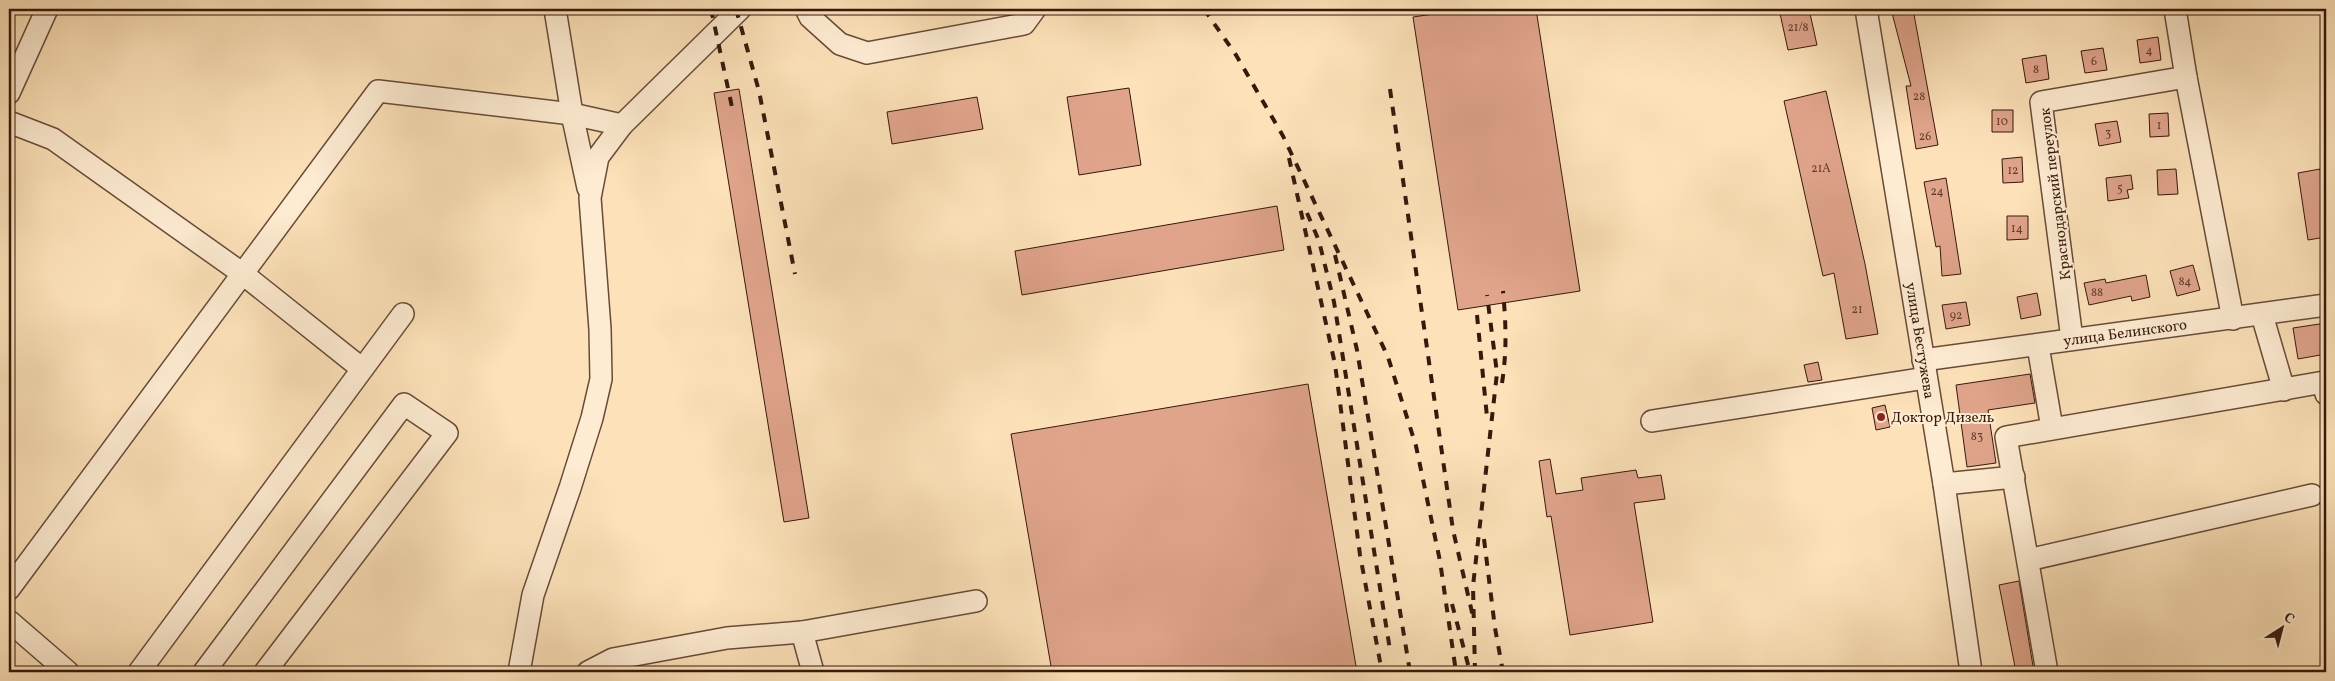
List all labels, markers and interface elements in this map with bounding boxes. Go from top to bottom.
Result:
house number: 21/8 [1787,20,1809,36]
house number: 4 [2145,43,2153,59]
house number: 6 [2091,54,2097,70]
house number: 8 [2033,62,2039,78]
house number: 28 [1913,89,1925,105]
street label: Краснодарский переулок [2036,107,2077,281]
house number: 10 [1996,114,2008,130]
house number: 1 [2157,118,2161,134]
house number: 3 [2105,126,2111,142]
house number: 26 [1919,129,1931,145]
house number: 21А [1811,161,1831,177]
house number: 12 [2007,163,2019,179]
house number: 5 [2117,181,2123,197]
house number: 24 [1930,184,1944,200]
house number: 14 [2011,221,2023,237]
house number: 84 [2179,274,2191,290]
street label: улица Бестужева [1899,281,1939,401]
house number: 88 [2091,285,2103,301]
house number: 21 [1851,302,1863,318]
house number: 92 [1950,308,1962,324]
street label: улица Белинского [2062,315,2188,353]
place label: Доктор Дизель [1891,408,1994,429]
marker: Доктор Дизель [1875,411,1887,423]
house number: 83 [1971,429,1983,445]
north arrow [2258,604,2308,654]
text: С [2280,608,2298,629]

